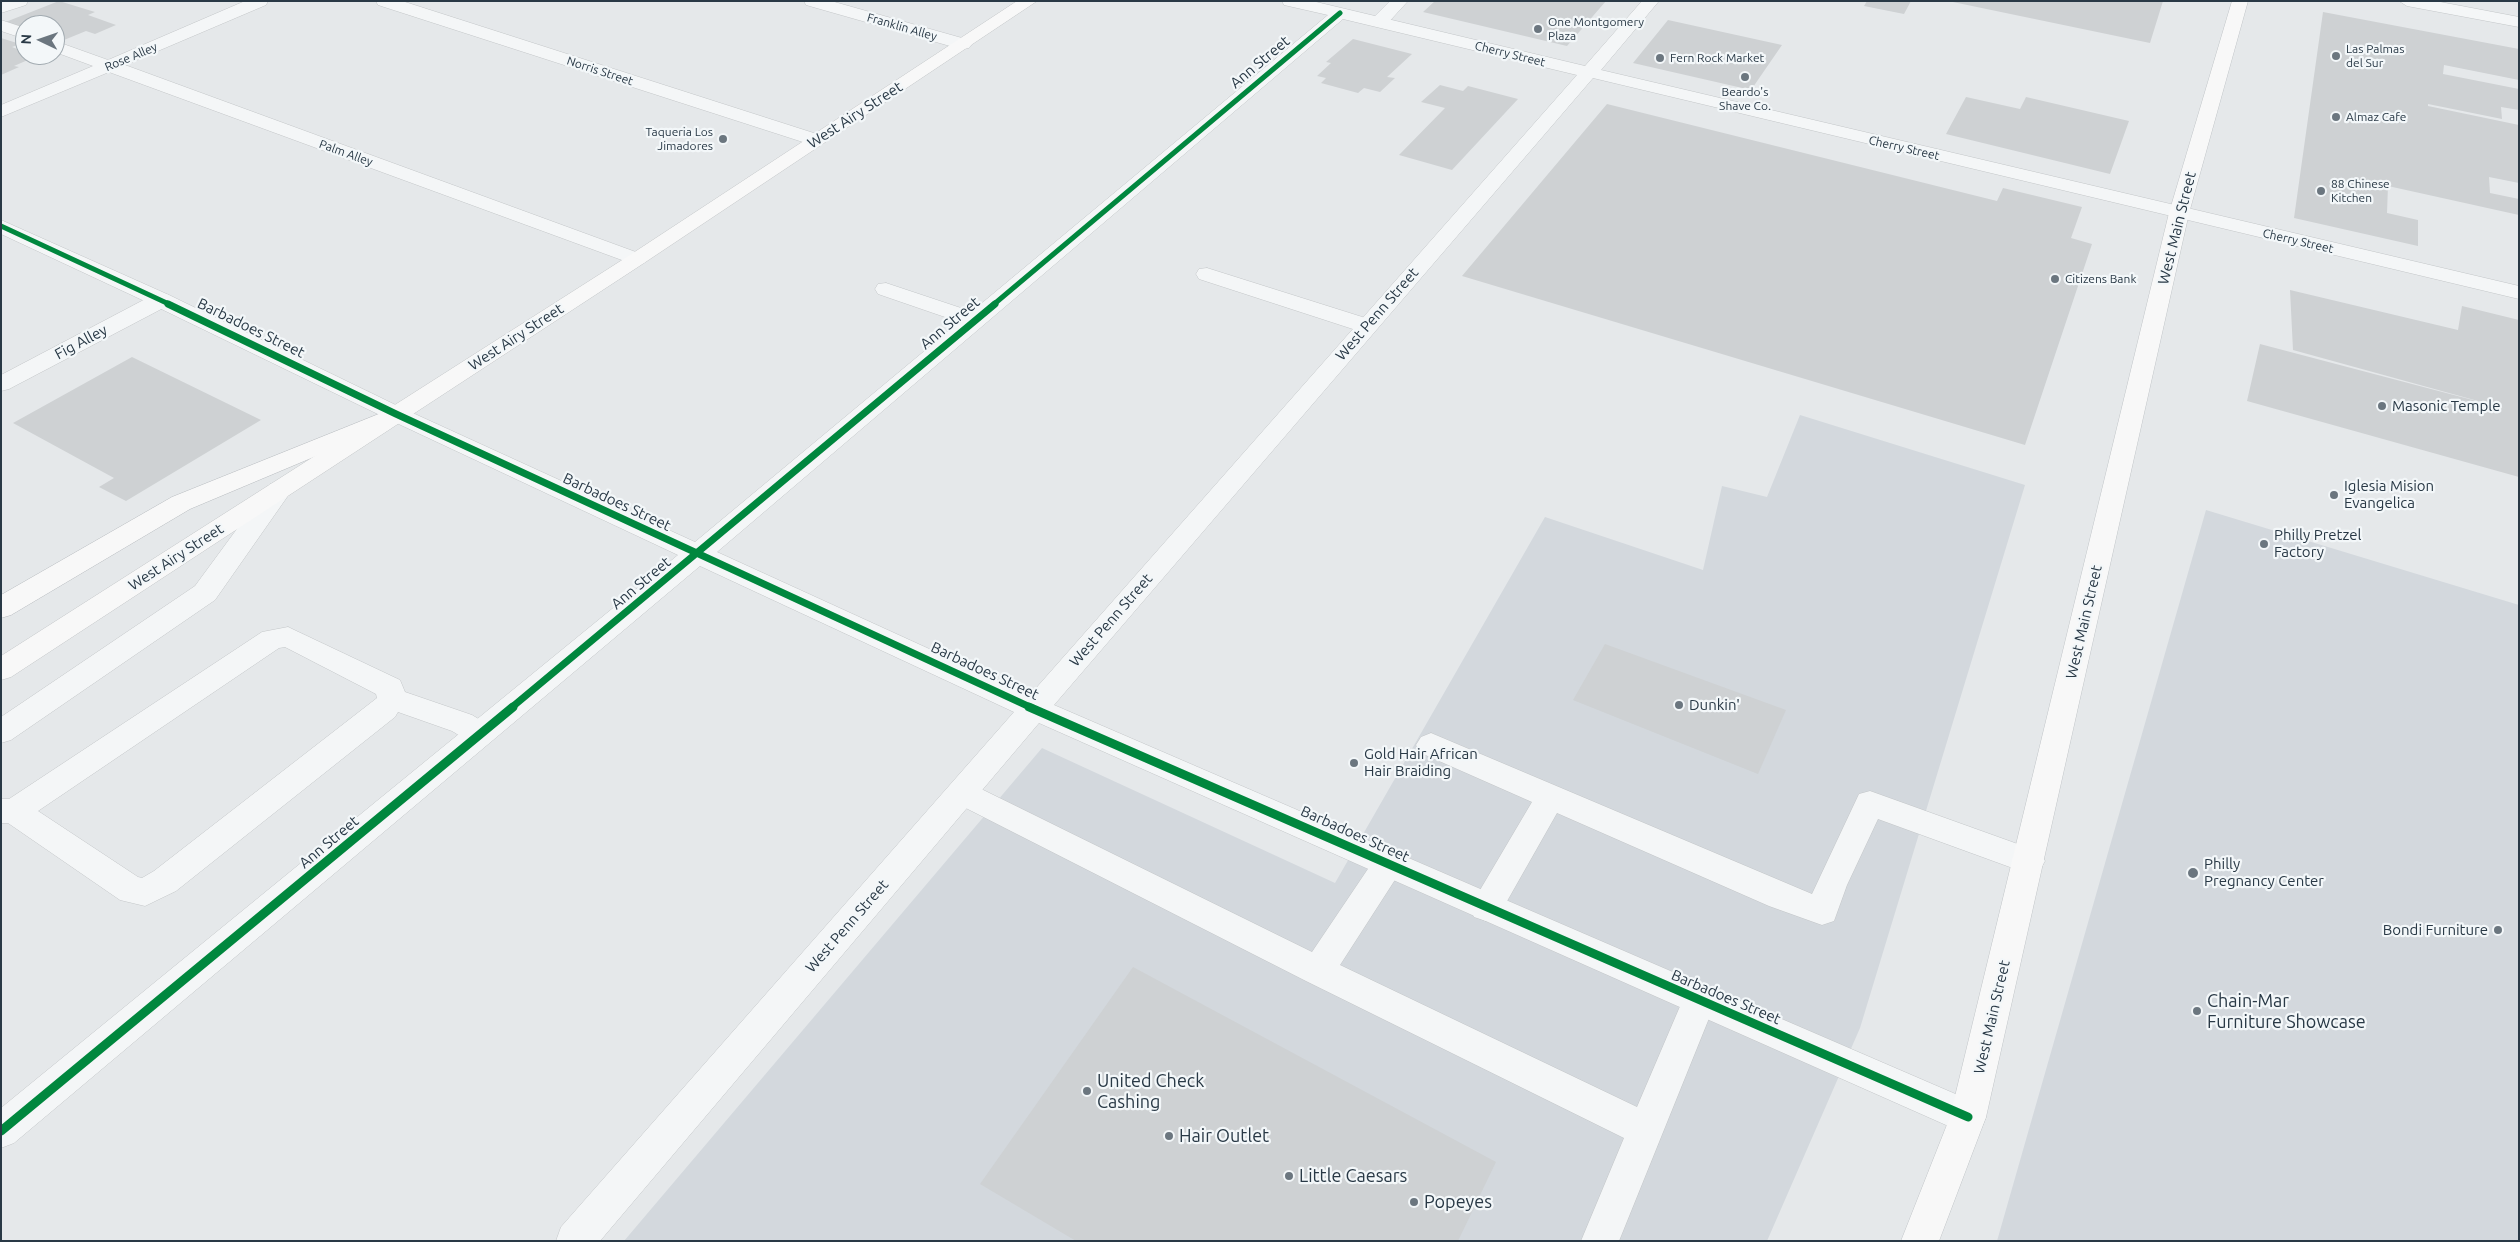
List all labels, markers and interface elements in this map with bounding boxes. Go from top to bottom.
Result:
street label: Franklin Alley [865,10,939,44]
north arrow [15,15,65,65]
place label: One Montgomery Plaza [1548,15,1644,43]
marker: One Montgomery Plaza [1532,23,1544,35]
street label: Ann Street [1227,32,1293,92]
text: N [18,34,34,45]
street label: Cherry Street [1473,38,1547,70]
street label: Rose Alley [103,40,159,74]
place label: Las Palmas del Sur [2346,42,2404,70]
marker: Las Palmas del Sur [2330,50,2342,62]
place label: Fern Rock Market [1670,51,1764,65]
marker: Fern Rock Market [1654,52,1666,64]
street label: Norris Street [565,53,635,89]
marker: Beardo's Shave Co. [1739,71,1751,83]
street label: West Airy Street [804,78,906,152]
place label: Beardo's Shave Co. [1719,85,1771,113]
place label: Almaz Cafe [2346,110,2406,124]
marker: Almaz Cafe [2330,111,2342,123]
place label: Taqueria Los Jimadores [645,125,713,153]
marker: Taqueria Los Jimadores [717,133,729,145]
street label: Cherry Street [1867,133,1941,163]
street label: Palm Alley [317,137,375,169]
street label: West Main Street [2154,170,2200,286]
place label: 88 Chinese Kitchen [2331,177,2390,205]
marker: 88 Chinese Kitchen [2315,185,2327,197]
street label: Cherry Street [2261,226,2335,256]
street label: West Penn Street [1332,264,1422,364]
place label: Citizens Bank [2065,272,2136,286]
marker: Citizens Bank [2049,273,2061,285]
street label: Ann Street [917,293,983,353]
street label: Barbadoes Street [194,294,308,362]
street label: West Airy Street [465,300,567,374]
street label: Fig Alley [52,321,110,363]
place label: Masonic Temple [2392,397,2500,415]
marker: Masonic Temple [2376,400,2388,412]
street label: Barbadoes Street [560,469,674,535]
place label: Iglesia Mision Evangelica [2344,477,2434,512]
marker: Iglesia Mision Evangelica [2328,489,2340,501]
street label: West Airy Street [125,520,227,594]
place label: Philly Pretzel Factory [2274,526,2361,561]
marker: Philly Pretzel Factory [2258,538,2270,550]
street label: Ann Street [608,553,674,613]
street label: West Main Street [2062,563,2106,681]
street label: West Penn Street [1066,570,1156,670]
street label: Barbadoes Street [928,638,1042,704]
place label: Dunkin' [1689,696,1740,714]
marker: Dunkin' [1673,699,1685,711]
place label: Gold Hair African Hair Braiding [1364,745,1478,780]
marker: Gold Hair African Hair Braiding [1348,757,1360,769]
street label: Barbadoes Street [1298,802,1412,866]
street label: Ann Street [296,812,362,872]
place label: Philly Pregnancy Center [2204,855,2324,890]
marker: Philly Pregnancy Center [2186,866,2200,880]
street label: West Penn Street [802,876,892,976]
place label: Bondi Furniture [2383,921,2488,939]
marker: Bondi Furniture [2492,924,2504,936]
street label: West Main Street [1970,958,2014,1076]
street label: Barbadoes Street [1669,966,1783,1028]
place label: Chain-Mar Furniture Showcase [2207,990,2366,1032]
marker: Chain-Mar Furniture Showcase [2191,1005,2203,1017]
place label: United Check Cashing [1097,1070,1204,1112]
marker: United Check Cashing [1081,1085,1093,1097]
place label: Hair Outlet [1179,1125,1269,1147]
marker: Hair Outlet [1163,1130,1175,1142]
place label: Little Caesars [1299,1165,1407,1187]
marker: Little Caesars [1283,1170,1295,1182]
place label: Popeyes [1424,1191,1492,1213]
marker: Popeyes [1408,1196,1420,1208]

